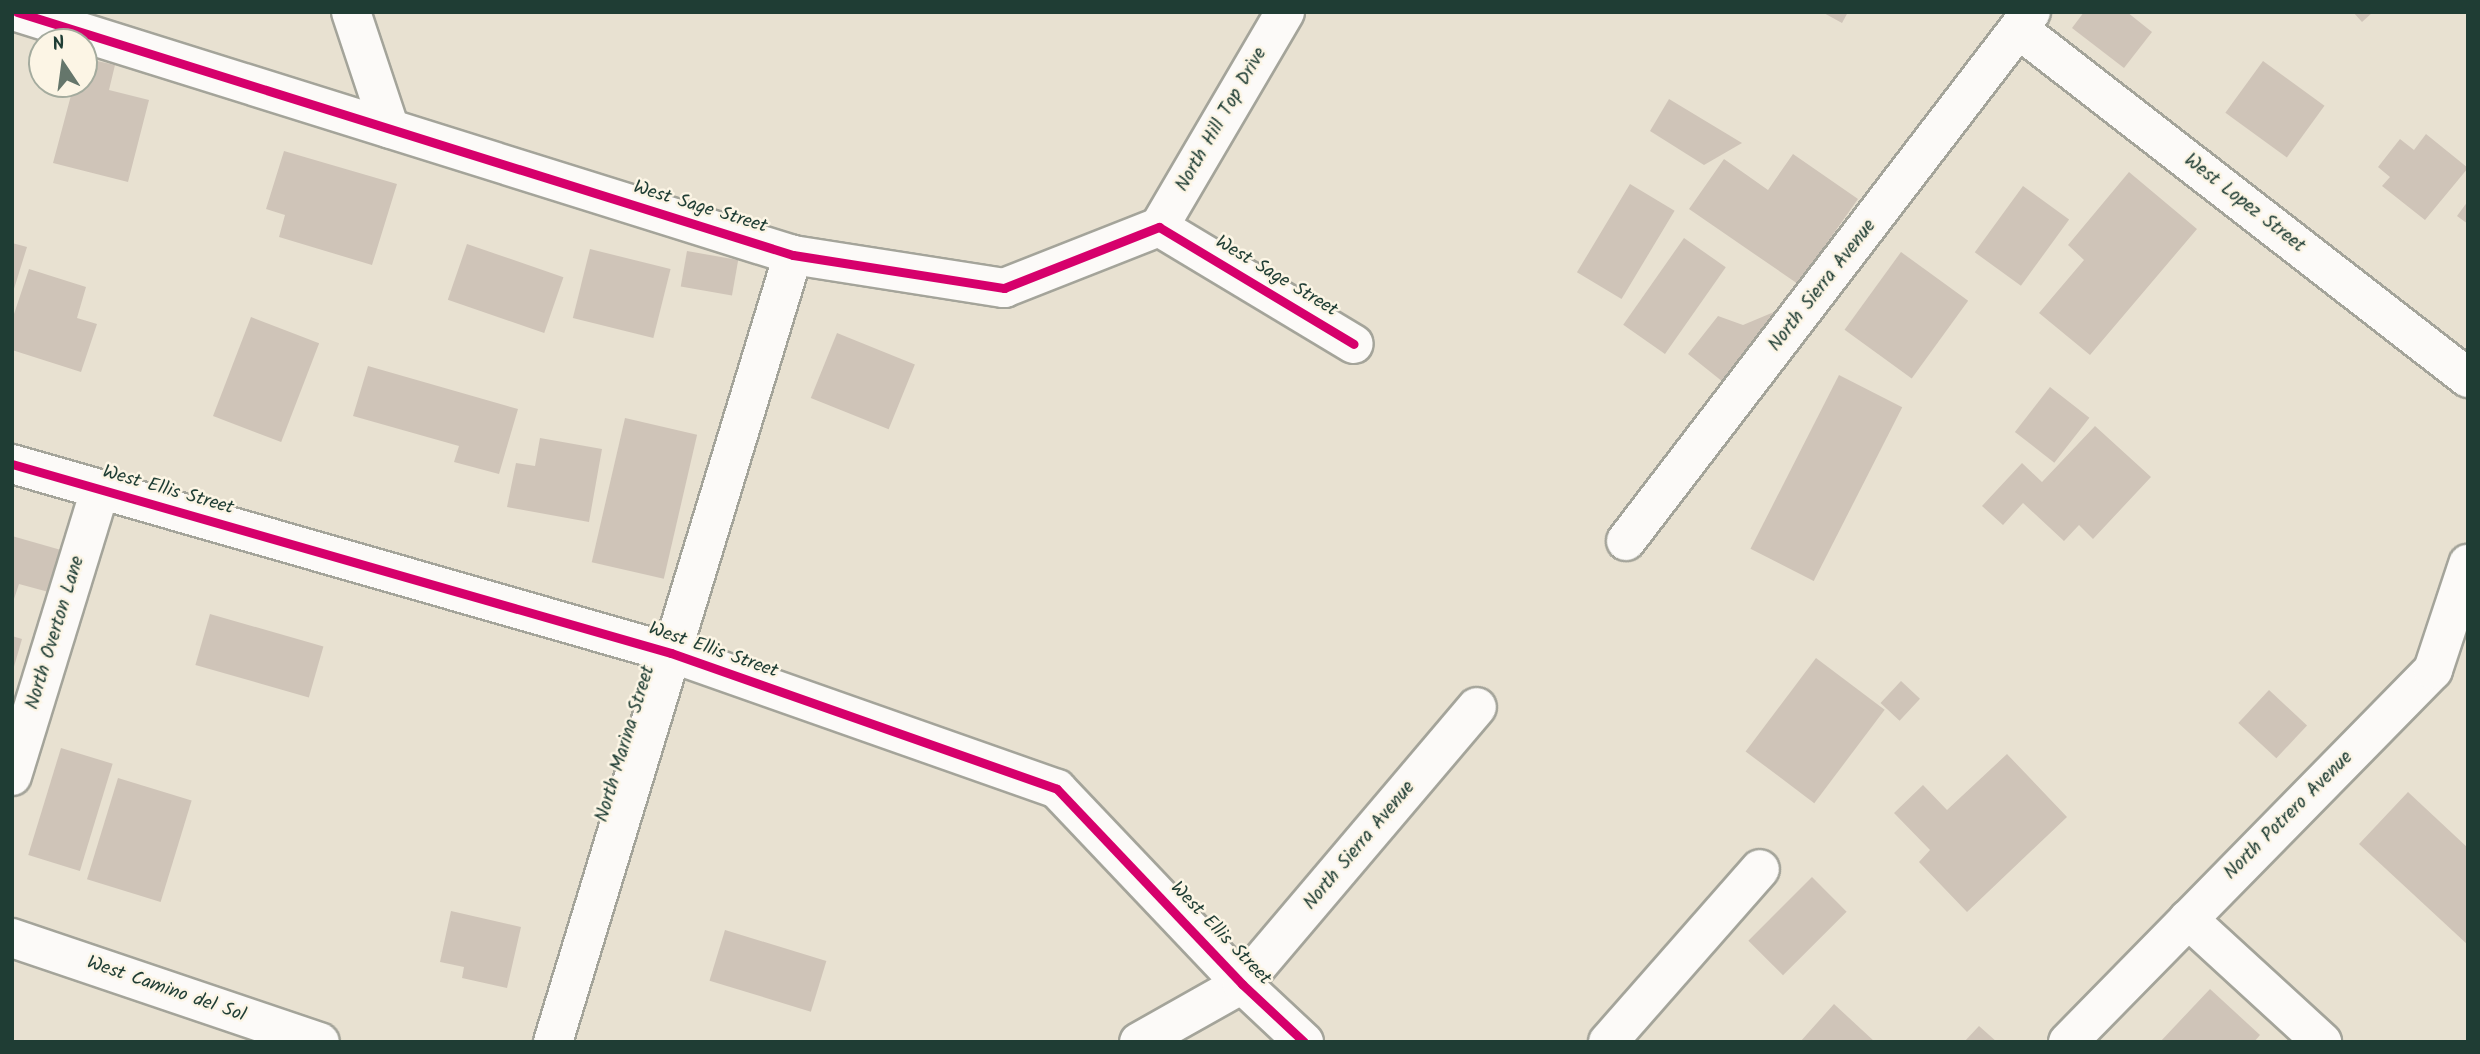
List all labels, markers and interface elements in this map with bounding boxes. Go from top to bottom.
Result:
north arrow [28,28,98,98]
text: N [50,29,68,60]
street label: North Hill Top Drive [1172,44,1272,196]
street label: West Lopez Street [2179,150,2309,258]
street label: West Sage Street [630,177,770,239]
street label: North Sierra Avenue [1764,215,1882,357]
street label: West Sage Street [1211,231,1341,323]
street label: West Ellis Street [100,461,236,521]
street label: North Overton Lane [22,554,90,712]
street label: West Ellis Street [645,618,781,684]
street label: North Marina Street [591,663,661,825]
street label: North Potrero Avenue [2220,747,2358,885]
street label: North Sierra Avenue [1299,777,1421,915]
street label: West Ellis Street [1165,877,1275,991]
street label: West Camino del Sol [84,952,248,1028]

